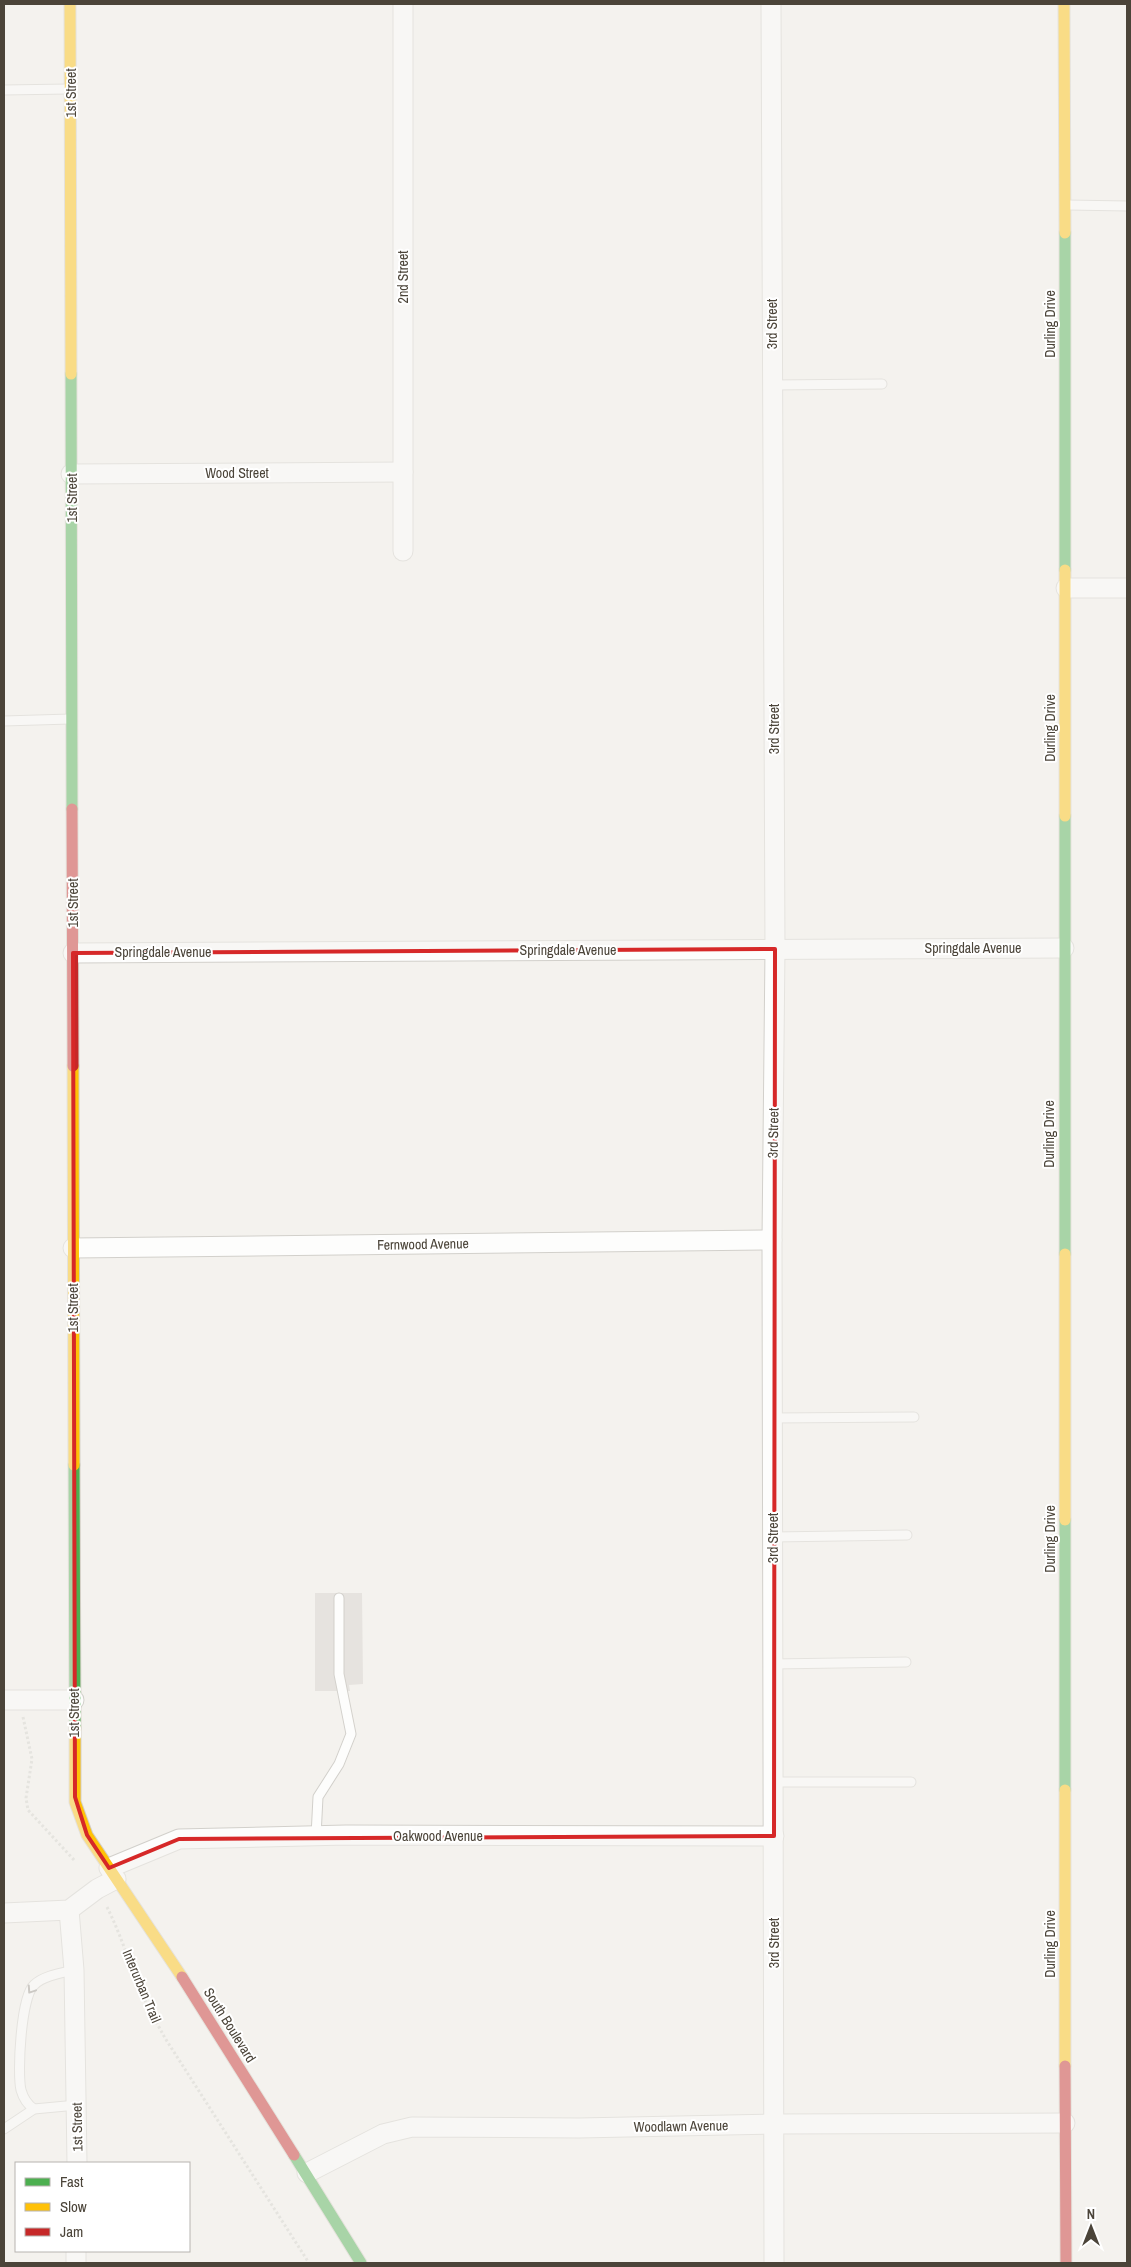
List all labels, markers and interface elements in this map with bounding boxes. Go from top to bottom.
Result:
street label: 1st Street [62,68,80,118]
street label: 2nd Street [394,251,412,303]
street label: Durling Drive [1041,290,1059,358]
street label: 3rd Street [763,299,781,349]
street label: Wood Street [205,464,269,482]
street label: 1st Street [63,473,81,523]
street label: Durling Drive [1041,694,1059,762]
street label: 3rd Street [765,704,783,754]
street label: 1st Street [64,878,82,928]
street label: Springdale Avenue [925,939,1021,957]
street label: Springdale Avenue [520,941,616,959]
street label: Springdale Avenue [115,943,211,961]
street label: Durling Drive [1040,1100,1058,1168]
street label: 3rd Street [764,1108,782,1158]
street label: Fernwood Avenue [377,1234,469,1254]
street label: 1st Street [64,1283,82,1333]
street label: Durling Drive [1041,1505,1059,1573]
street label: 3rd Street [764,1513,782,1563]
street label: 1st Street [65,1688,83,1738]
street label: Oakwood Avenue [393,1827,483,1845]
street label: Durling Drive [1041,1910,1059,1978]
street label: 3rd Street [765,1918,783,1968]
street label: Interurban Trail [119,1947,165,2025]
street label: South Boulevard [200,1984,260,2066]
one-way arrow [28,1985,38,1994]
street label: 1st Street [68,2102,86,2152]
street label: Woodlawn Avenue [633,2116,729,2136]
legend [15,2162,190,2252]
text: Fast [60,2171,84,2192]
text: Slow [60,2196,87,2217]
north arrow [1066,2202,1116,2252]
text: N [1087,2205,1095,2223]
text: Jam [60,2221,83,2242]

